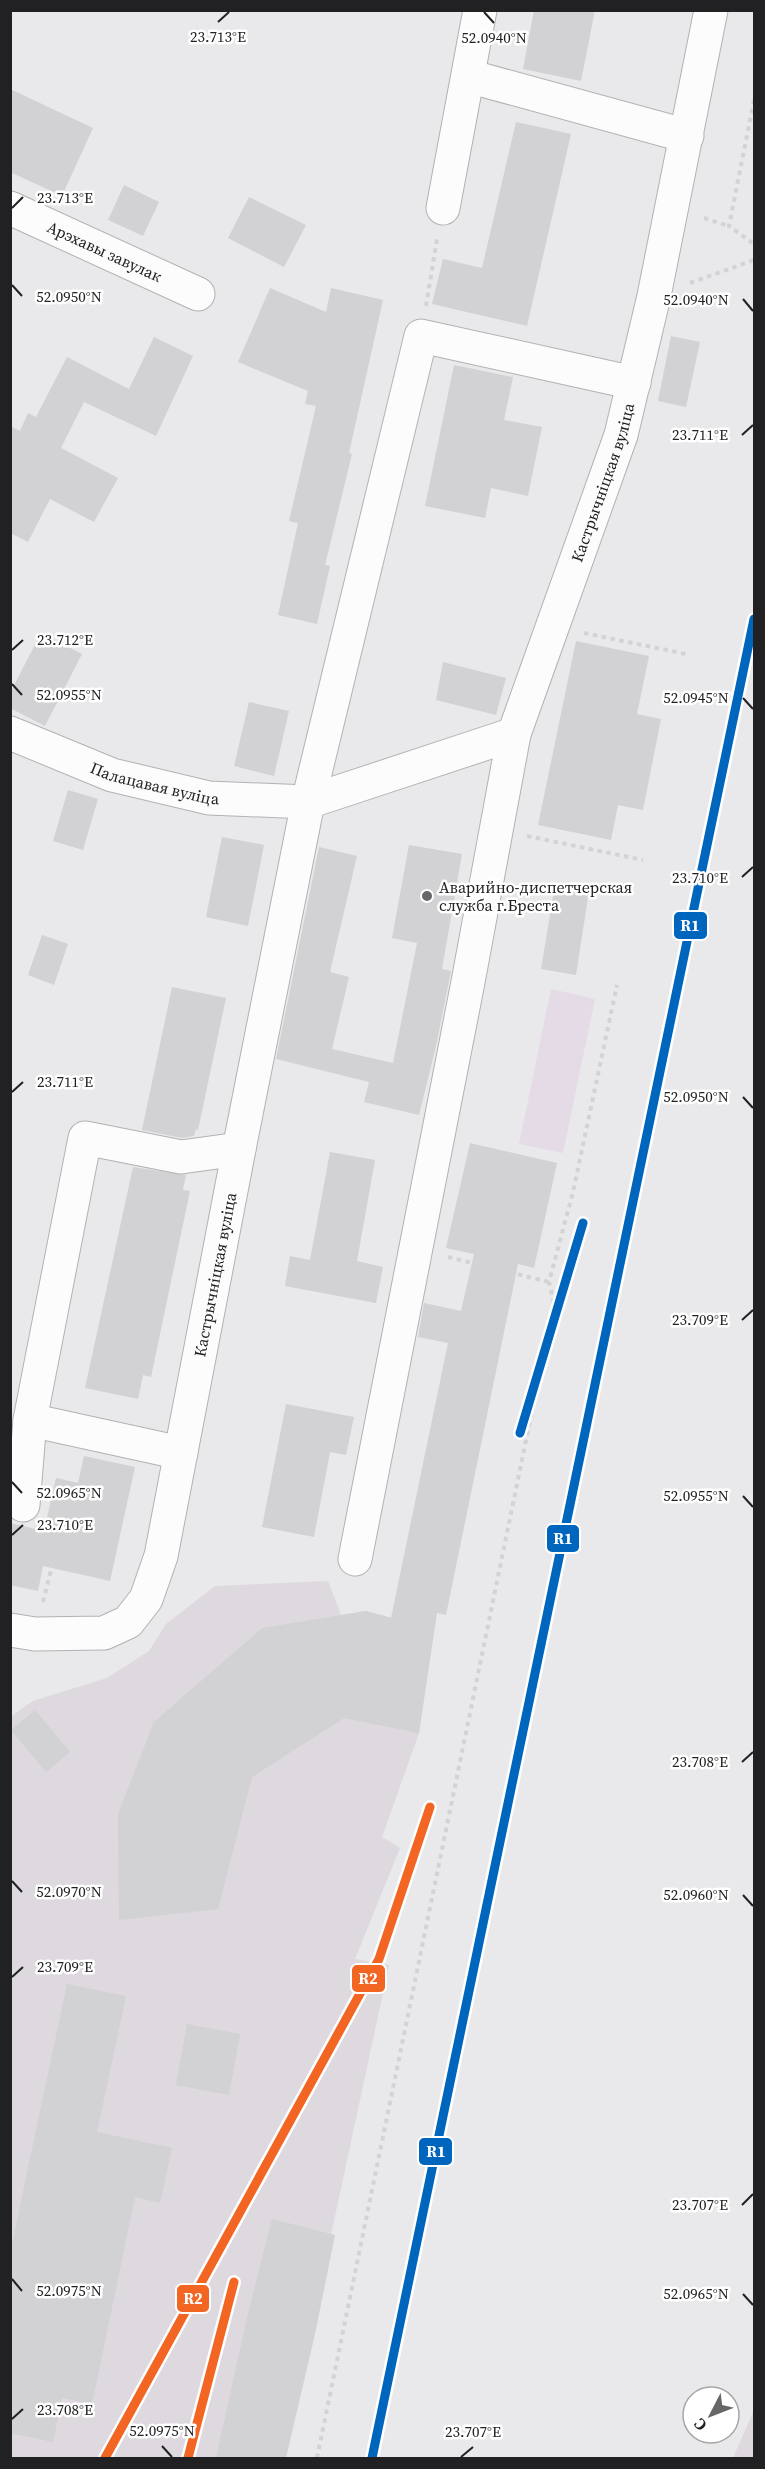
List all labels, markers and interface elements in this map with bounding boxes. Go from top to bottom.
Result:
text: 23.713°E [190,26,246,47]
text: 52.0940°N [461,27,527,48]
text: 23.713°E [37,187,93,208]
street label: Арэхавы завулак [44,215,166,287]
text: 52.0950°N [36,286,102,307]
text: 52.0940°N [663,289,729,310]
street label: Кастрычніцкая вуліца [565,400,639,565]
text: 23.711°E [672,424,728,445]
text: 23.712°E [37,629,93,650]
text: 52.0955°N [36,684,102,705]
text: 52.0945°N [663,687,729,708]
street label: Палацавая вуліца [87,756,220,809]
text: 23.710°E [672,867,728,888]
place label: Аварийно-диспетчерская служба г.Бреста [439,876,632,916]
marker: Аварийно-диспетчерская служба г.Бреста [420,889,434,903]
line badge: R1 [673,911,708,940]
text: R1 [680,914,700,936]
text: 23.711°E [37,1071,93,1092]
text: 52.0950°N [663,1086,729,1107]
street label: Кастрычніцкая вуліца [188,1190,242,1359]
text: 23.709°E [672,1309,728,1330]
text: 52.0965°N [36,1482,102,1503]
text: 52.0955°N [663,1485,729,1506]
text: 23.710°E [37,1514,93,1535]
line badge: R1 [546,1524,580,1553]
text: R1 [553,1527,573,1549]
text: 23.708°E [672,1751,728,1772]
text: 52.0970°N [36,1881,102,1902]
text: 52.0960°N [663,1884,729,1905]
text: 23.709°E [37,1956,93,1977]
line badge: R2 [351,1964,386,1993]
text: R2 [358,1967,378,1989]
line badge: R1 [418,2137,453,2166]
text: R1 [426,2140,446,2162]
text: 23.707°E [672,2194,728,2215]
text: 52.0975°N [36,2280,102,2301]
text: 52.0965°N [663,2283,729,2304]
line badge: R2 [176,2284,210,2313]
text: R2 [183,2287,203,2309]
north arrow [681,2385,741,2445]
text: 23.708°E [37,2399,93,2420]
text: С [688,2414,711,2436]
text: 52.0975°N [129,2420,195,2441]
text: 23.707°E [445,2421,501,2442]

